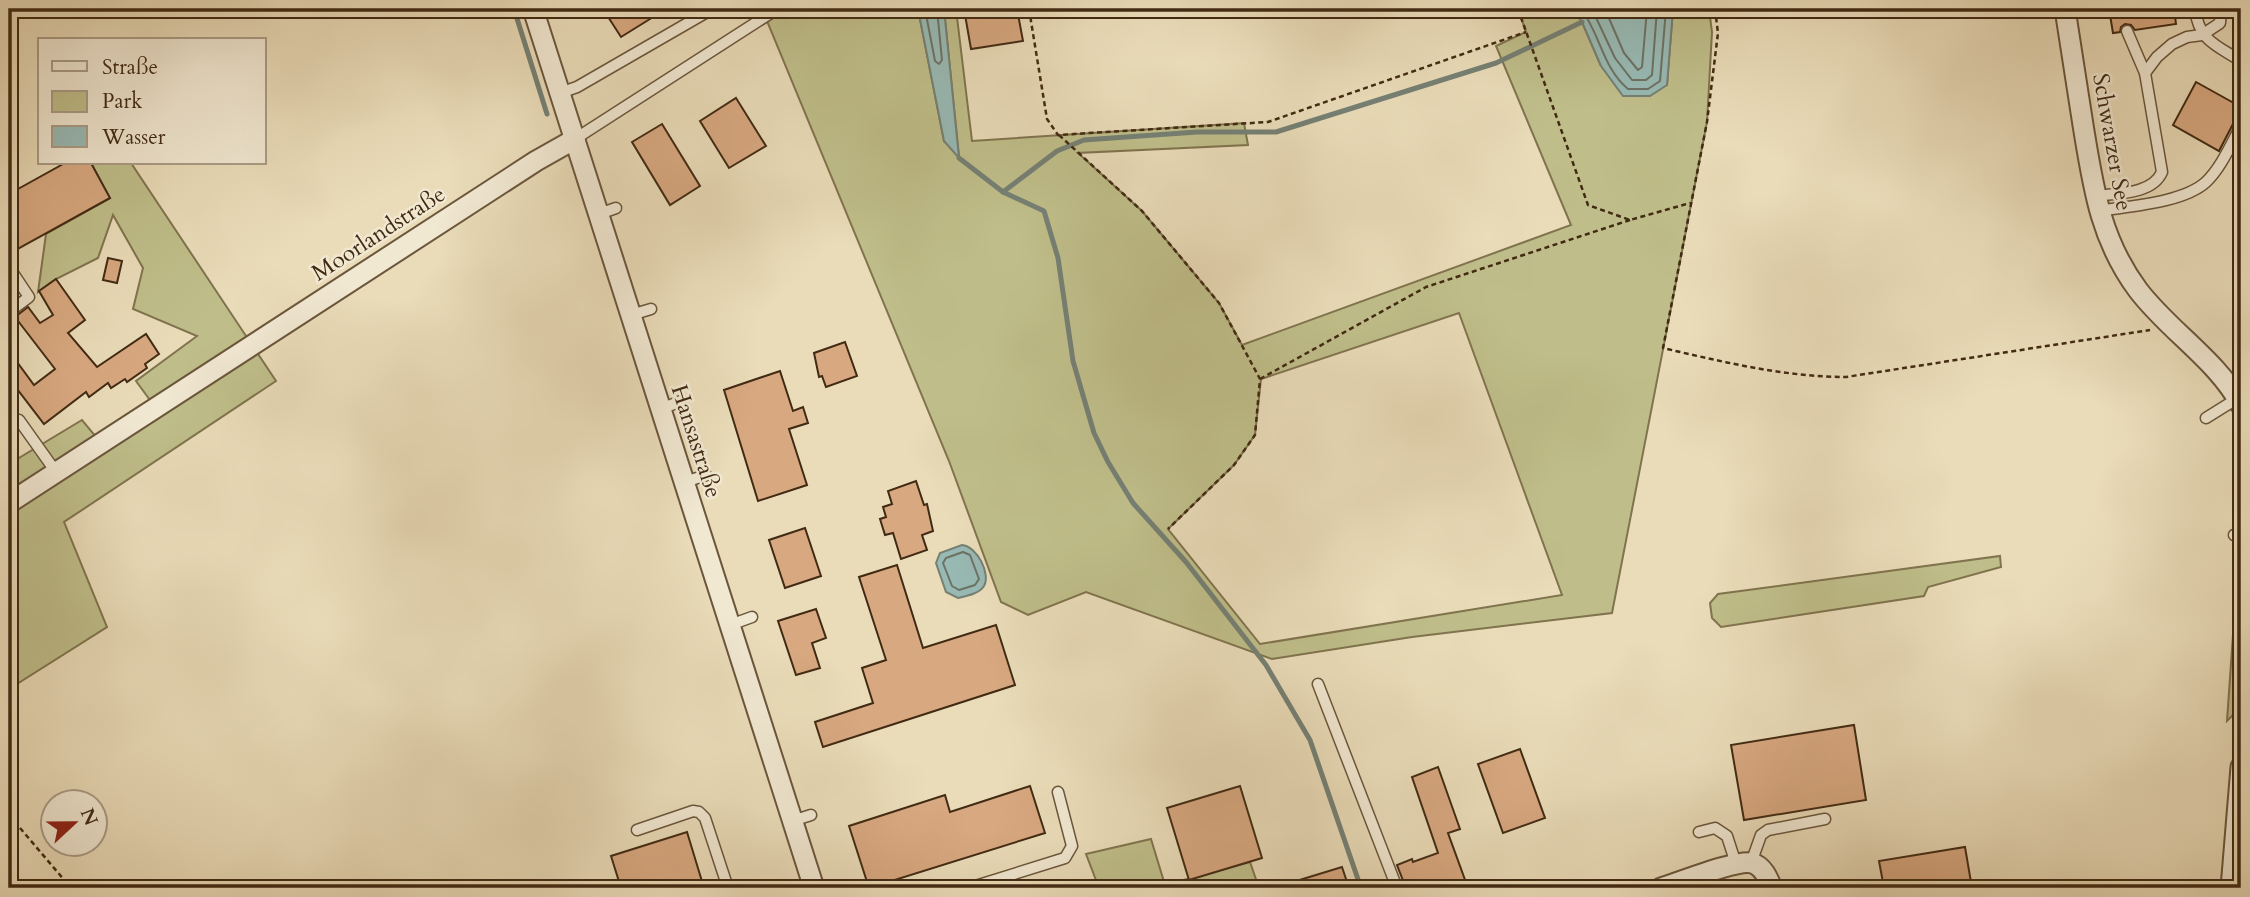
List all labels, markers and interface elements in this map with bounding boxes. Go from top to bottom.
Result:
legend [38,38,266,164]
text: Straße [102,53,158,82]
street label: Schwarzer See [2085,71,2140,213]
text: Park [102,87,143,116]
text: Wasser [101,123,166,152]
street label: Moorlandstraße [305,179,451,288]
street label: Hansastraße [664,381,729,502]
north arrow [38,788,108,858]
text: N [74,804,104,830]

